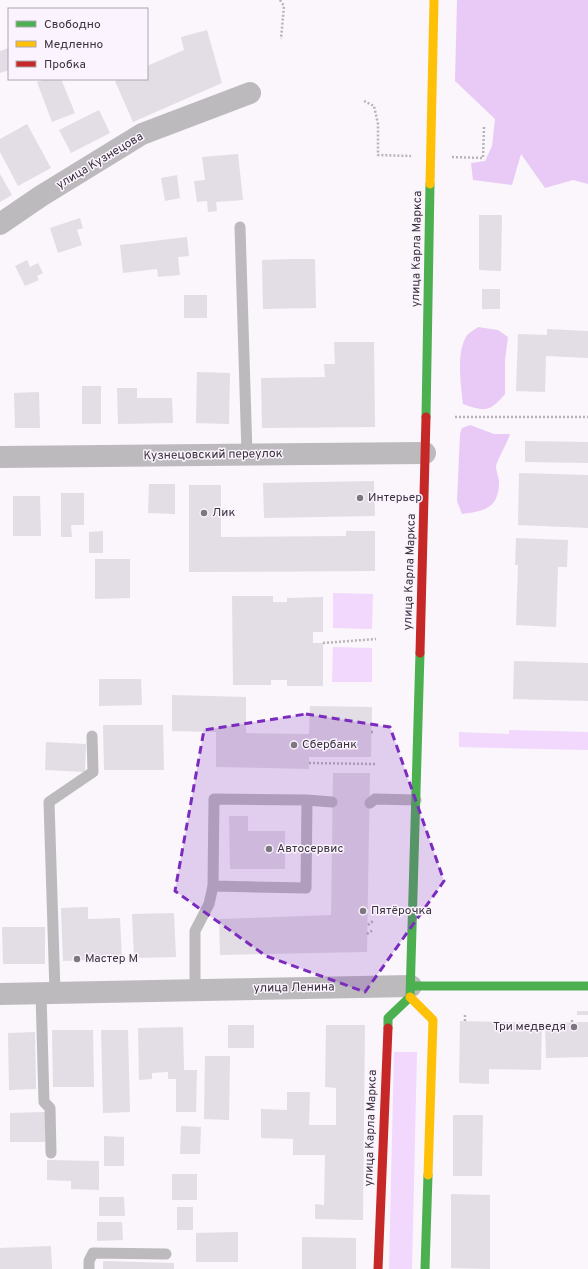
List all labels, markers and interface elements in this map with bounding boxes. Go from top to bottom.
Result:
legend [8,8,148,80]
text: Свободно [44,17,101,33]
text: Медленно [44,37,104,53]
text: Пробка [44,57,86,73]
street label: улица Кузнецова [54,129,146,193]
street label: улица Карла Маркса [408,191,426,307]
street label: Кузнецовский переулок [143,446,283,464]
place label: Интерьер [368,490,422,506]
marker: Интерьер [355,493,365,503]
place label: Лик [212,505,235,521]
marker: Лик [199,508,209,518]
street label: улица Карла Маркса [400,513,420,631]
place label: Сбербанк [302,737,357,753]
marker: Сбербанк [289,740,299,750]
place label: Автосервис [277,841,343,857]
marker: Автосервис [264,844,274,854]
place label: Пятёрочка [371,903,432,919]
marker: Пятёрочка [358,906,368,916]
place label: Мастер М [85,951,138,967]
marker: Мастер М [72,954,82,964]
street label: улица Ленина [253,979,335,997]
place label: Три медведя [493,1019,566,1035]
marker: Три медведя [569,1022,579,1032]
street label: улица Карла Маркса [361,1069,381,1187]

